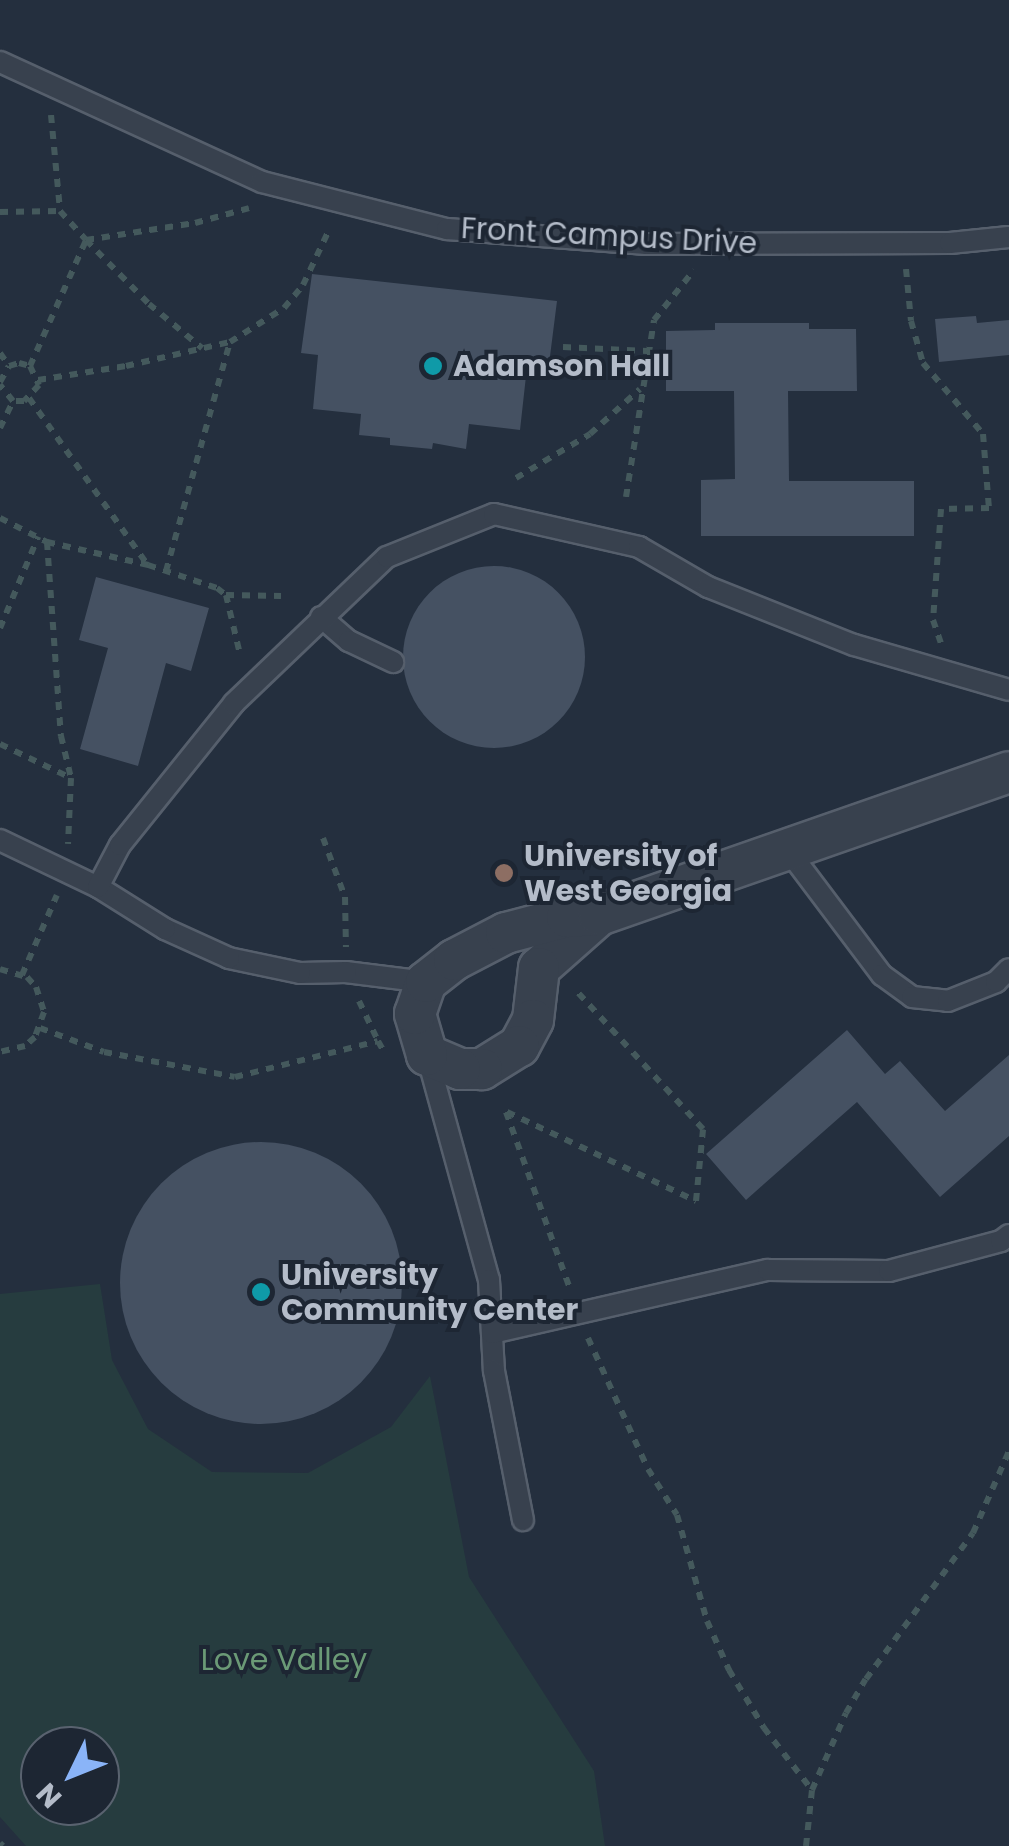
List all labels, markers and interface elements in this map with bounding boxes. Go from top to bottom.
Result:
street label: Front Campus Drive [460,210,758,262]
place label: Adamson Hall [453,348,670,384]
marker: Adamson Hall [422,355,444,377]
place label: University of West Georgia [524,838,732,908]
marker: University of West Georgia [493,862,515,884]
place label: University Community Center [281,1257,578,1328]
marker: University Community Center [250,1281,272,1303]
park label: Love Valley [201,1642,367,1678]
north arrow [20,1726,120,1826]
text: N [28,1774,71,1816]

